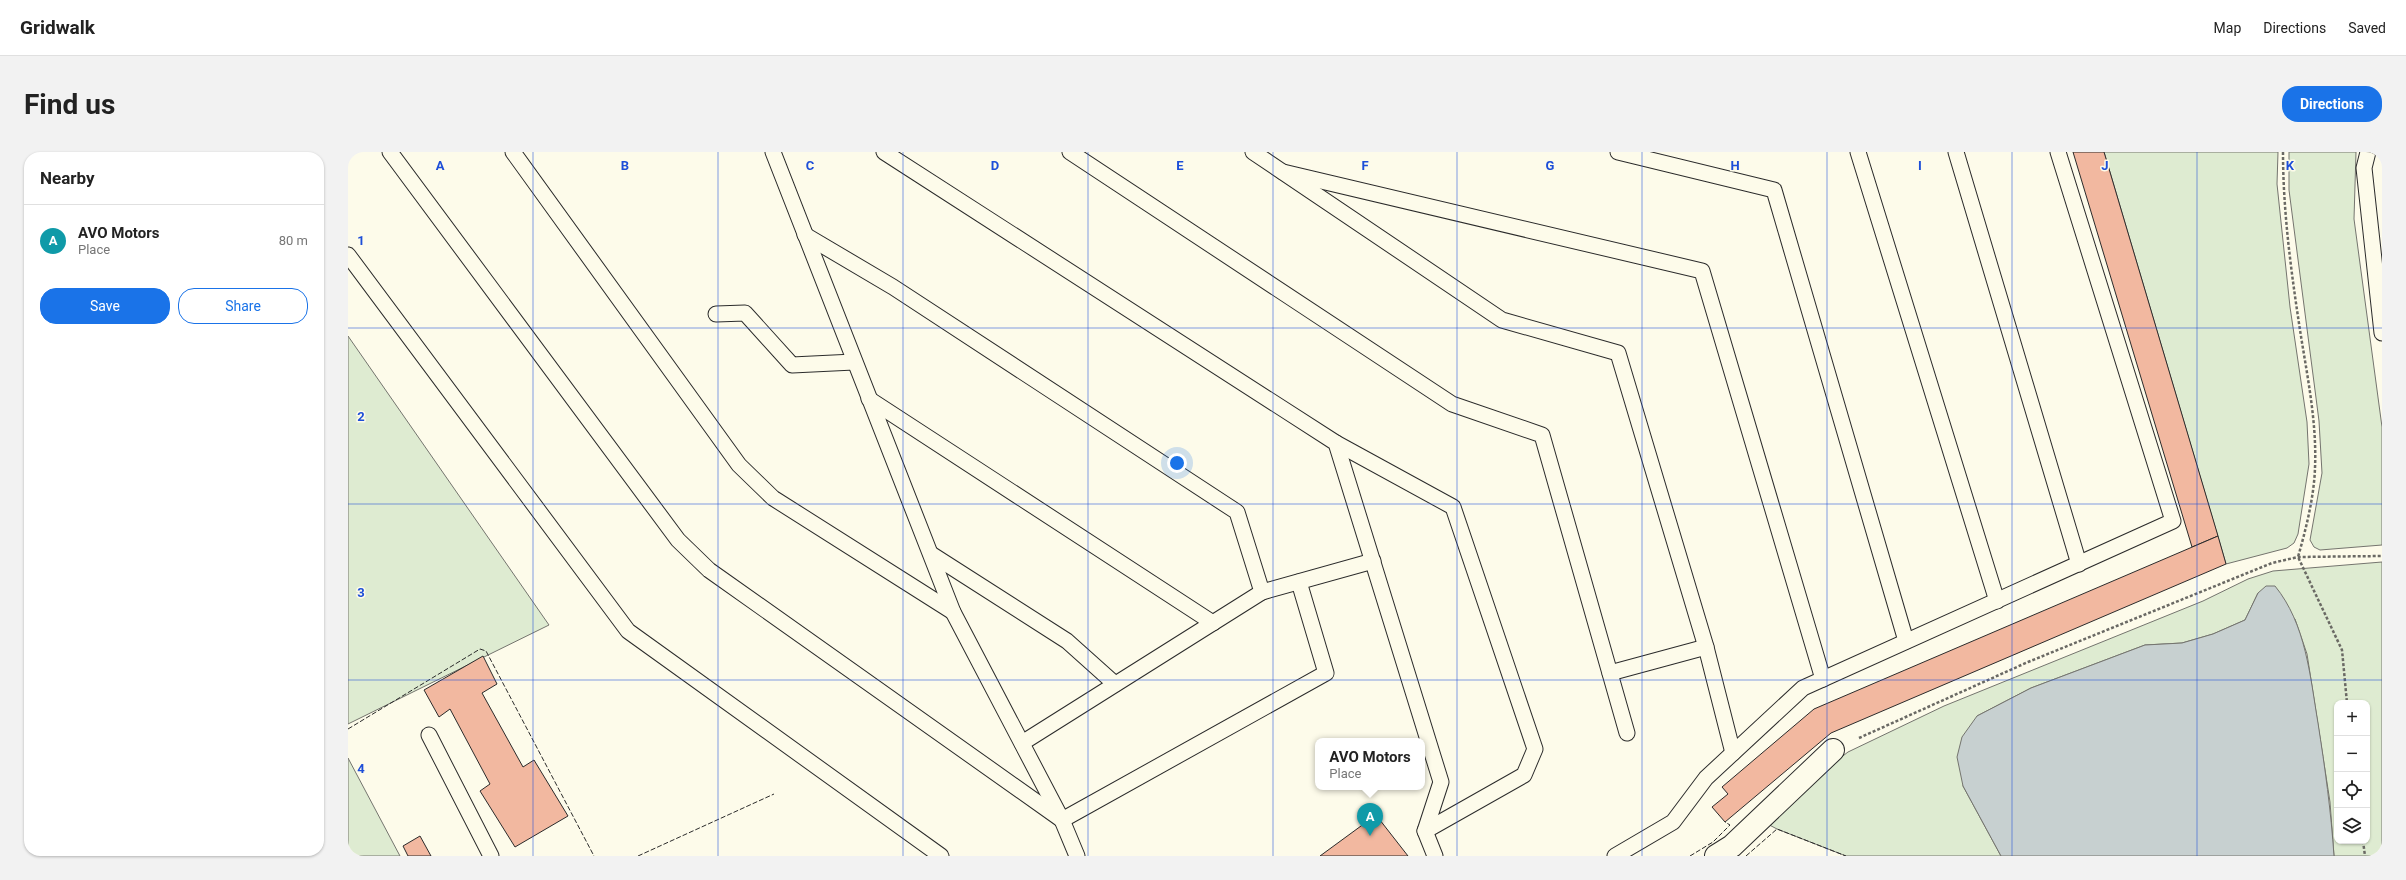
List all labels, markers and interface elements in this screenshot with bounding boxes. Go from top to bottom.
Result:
text: Gridwalk [20,16,95,39]
text: Map [2214,20,2241,36]
text: Directions [2263,20,2326,36]
text: Saved [2348,20,2386,36]
button: Directions [2282,86,2382,122]
text: Find us [24,88,115,121]
text: A [436,158,445,173]
text: B [621,158,629,173]
text: C [806,158,815,173]
text: D [991,158,999,173]
text: E [1176,158,1184,173]
text: F [1361,158,1369,173]
text: G [1546,158,1555,173]
text: H [1730,158,1740,173]
text: I [1918,158,1922,173]
text: J [2101,158,2109,173]
text: K [2286,158,2295,173]
text: Nearby [40,168,95,188]
text: AVO Motors [78,224,159,242]
text: A [49,233,57,248]
text: 80 m [279,233,308,248]
text: 1 [357,233,365,248]
text: Place [78,242,110,257]
button: Save [40,288,170,324]
button: Share [178,288,308,324]
text: 2 [357,409,365,424]
your location [1167,453,1187,473]
text: 3 [357,585,365,600]
map controls [2334,700,2370,844]
button: + [2334,700,2370,736]
button: − [2334,736,2370,772]
popup [1315,738,1425,790]
text: AVO Motors [1329,748,1411,766]
text: 4 [357,761,365,776]
text: Place [1329,766,1361,781]
button: locate [2334,772,2370,808]
pin: A [1357,803,1383,836]
button: layers [2334,808,2370,844]

